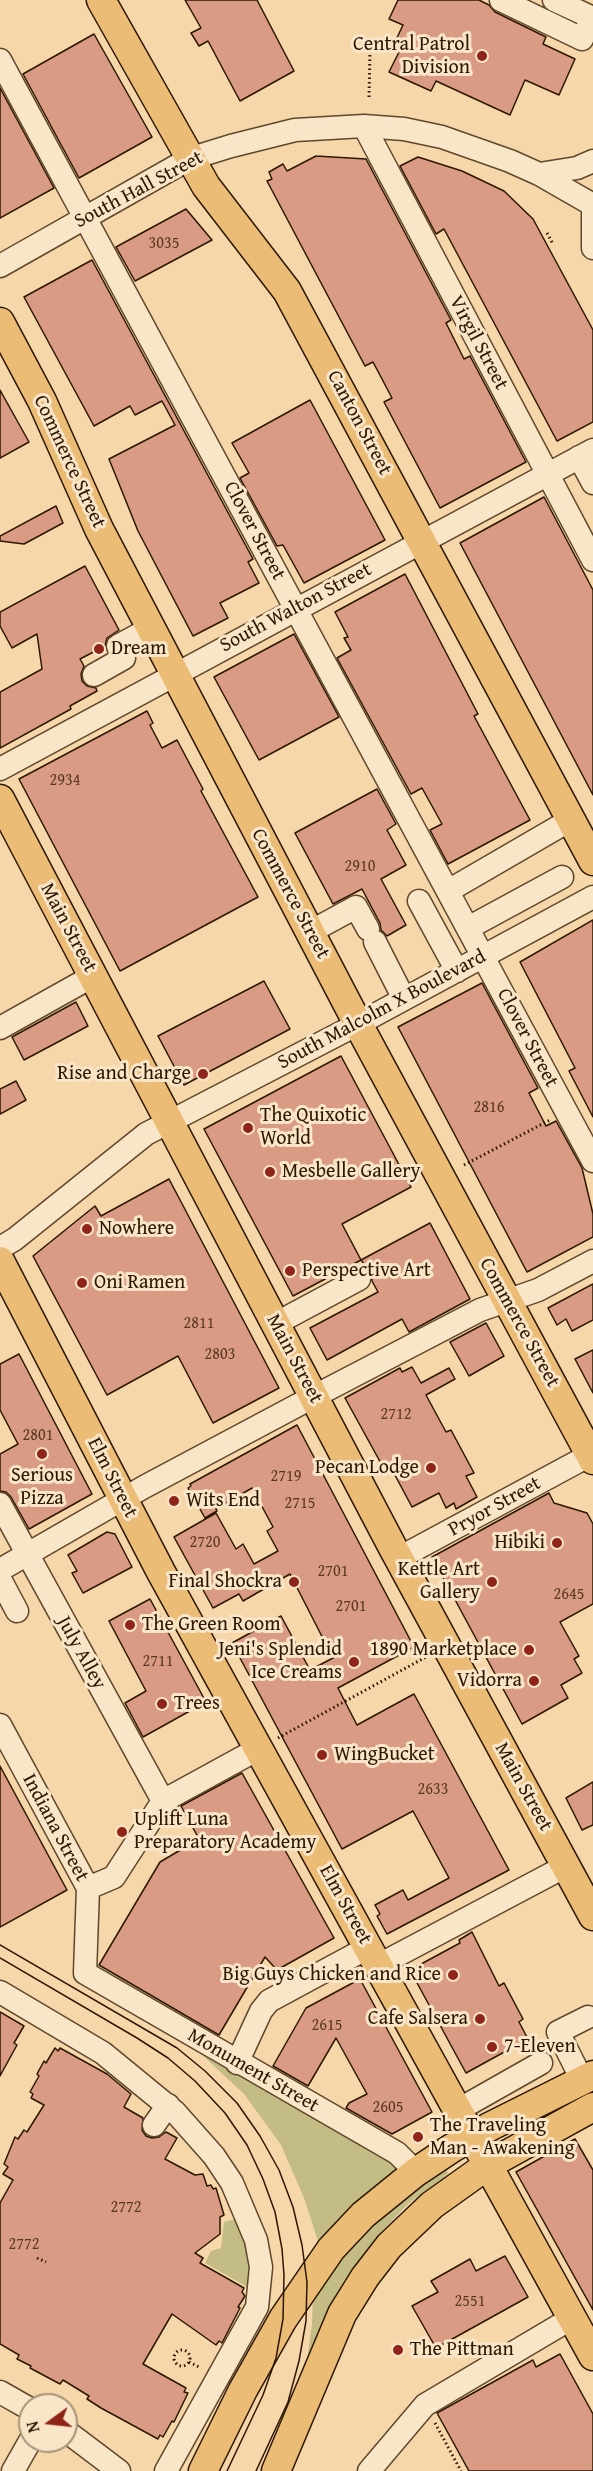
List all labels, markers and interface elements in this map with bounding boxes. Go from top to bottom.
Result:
place label: Central Patrol Division [353,33,470,80]
marker: Central Patrol Division [475,49,489,63]
street label: South Hall Street [70,146,208,234]
house number: 3035 [149,234,179,254]
street label: Virgil Street [443,292,513,394]
street label: Canton Street [321,367,397,479]
street label: Commerce Street [28,392,110,532]
street label: Clover Street [218,478,290,584]
street label: South Walton Street [216,558,376,658]
place label: Dream [111,637,166,661]
marker: Dream [92,642,106,656]
house number: 2934 [50,771,80,791]
street label: Commerce Street [246,825,334,963]
house number: 2910 [345,857,375,877]
street label: Main Street [34,879,102,977]
street label: South Malcolm X Boulevard [274,945,490,1075]
street label: Clover Street [491,985,563,1091]
place label: Rise and Charge [57,1062,191,1086]
marker: Rise and Charge [196,1067,210,1081]
house number: 2816 [474,1098,504,1118]
place label: The Quixotic World [260,1104,366,1151]
marker: The Quixotic World [241,1121,255,1135]
place label: Mesbelle Gallery [282,1160,421,1184]
marker: Mesbelle Gallery [263,1165,277,1179]
place label: Nowhere [99,1217,174,1241]
marker: Nowhere [80,1222,94,1236]
street label: Commerce Street [474,1254,564,1392]
place label: Perspective Art [302,1259,431,1283]
marker: Perspective Art [283,1264,297,1278]
place label: Oni Ramen [94,1271,185,1295]
marker: Oni Ramen [75,1276,89,1290]
street label: Main Street [260,1310,328,1408]
house number: 2811 [184,1314,214,1334]
house number: 2803 [205,1345,235,1365]
house number: 2712 [381,1405,411,1425]
house number: 2801 [23,1426,53,1446]
street label: Elm Street [82,1434,142,1522]
marker: Serious Pizza [35,1447,49,1461]
place label: Pecan Lodge [315,1456,419,1480]
marker: Pecan Lodge [424,1461,438,1475]
place label: Serious Pizza [11,1464,73,1511]
house number: 2719 [271,1467,301,1487]
street label: Pryor Street [445,1472,545,1542]
place label: Wits End [186,1489,260,1513]
marker: Wits End [167,1494,181,1508]
house number: 2715 [285,1494,315,1514]
place label: Hibiki [494,1531,545,1555]
house number: 2720 [190,1533,220,1553]
marker: Hibiki [550,1536,564,1550]
place label: Kettle Art Gallery [398,1558,480,1605]
house number: 2701 [318,1562,348,1582]
place label: Final Shockra [169,1570,282,1594]
marker: Final Shockra [287,1575,301,1589]
marker: Kettle Art Gallery [485,1575,499,1589]
house number: 2645 [554,1585,584,1605]
house number: 2701 [336,1597,366,1617]
street label: July Alley [51,1612,111,1694]
place label: The Green Room [142,1613,281,1637]
marker: The Green Room [123,1618,137,1632]
place label: Jeni's Splendid Ice Creams [218,1638,342,1685]
place label: 1890 Marketplace [370,1638,517,1662]
marker: 1890 Marketplace [522,1643,536,1657]
house number: 2711 [143,1652,173,1672]
marker: Jeni's Splendid Ice Creams [347,1655,361,1669]
place label: Vidorra [457,1669,522,1693]
marker: Vidorra [527,1674,541,1688]
place label: Trees [174,1692,220,1716]
marker: Trees [155,1697,169,1711]
street label: Main Street [489,1738,557,1836]
place label: WingBucket [334,1743,435,1767]
marker: WingBucket [315,1748,329,1762]
street label: Indiana Street [17,1770,93,1886]
house number: 2633 [418,1780,448,1800]
place label: Uplift Luna Preparatory Academy [134,1808,316,1855]
marker: Uplift Luna Preparatory Academy [115,1825,129,1839]
street label: Elm Street [313,1861,377,1949]
place label: Big Guys Chicken and Rice [223,1963,441,1987]
marker: Big Guys Chicken and Rice [446,1968,460,1982]
place label: Cafe Salsera [368,2007,468,2031]
marker: Cafe Salsera [473,2012,487,2026]
house number: 2615 [312,2016,342,2036]
street label: Monument Street [183,2024,323,2118]
place label: 7-Eleven [504,2035,576,2059]
marker: 7-Eleven [485,2040,499,2054]
house number: 2605 [373,2098,403,2118]
place label: The Traveling Man - Awakening [430,2114,575,2161]
marker: The Traveling Man - Awakening [411,2130,425,2144]
house number: 2772 [111,2198,141,2218]
house number: 2772 [9,2235,39,2255]
house number: 2551 [455,2292,485,2312]
place label: The Pittman [410,2338,514,2362]
marker: The Pittman [391,2343,405,2357]
north arrow [18,2393,78,2453]
text: N [20,2419,46,2435]

